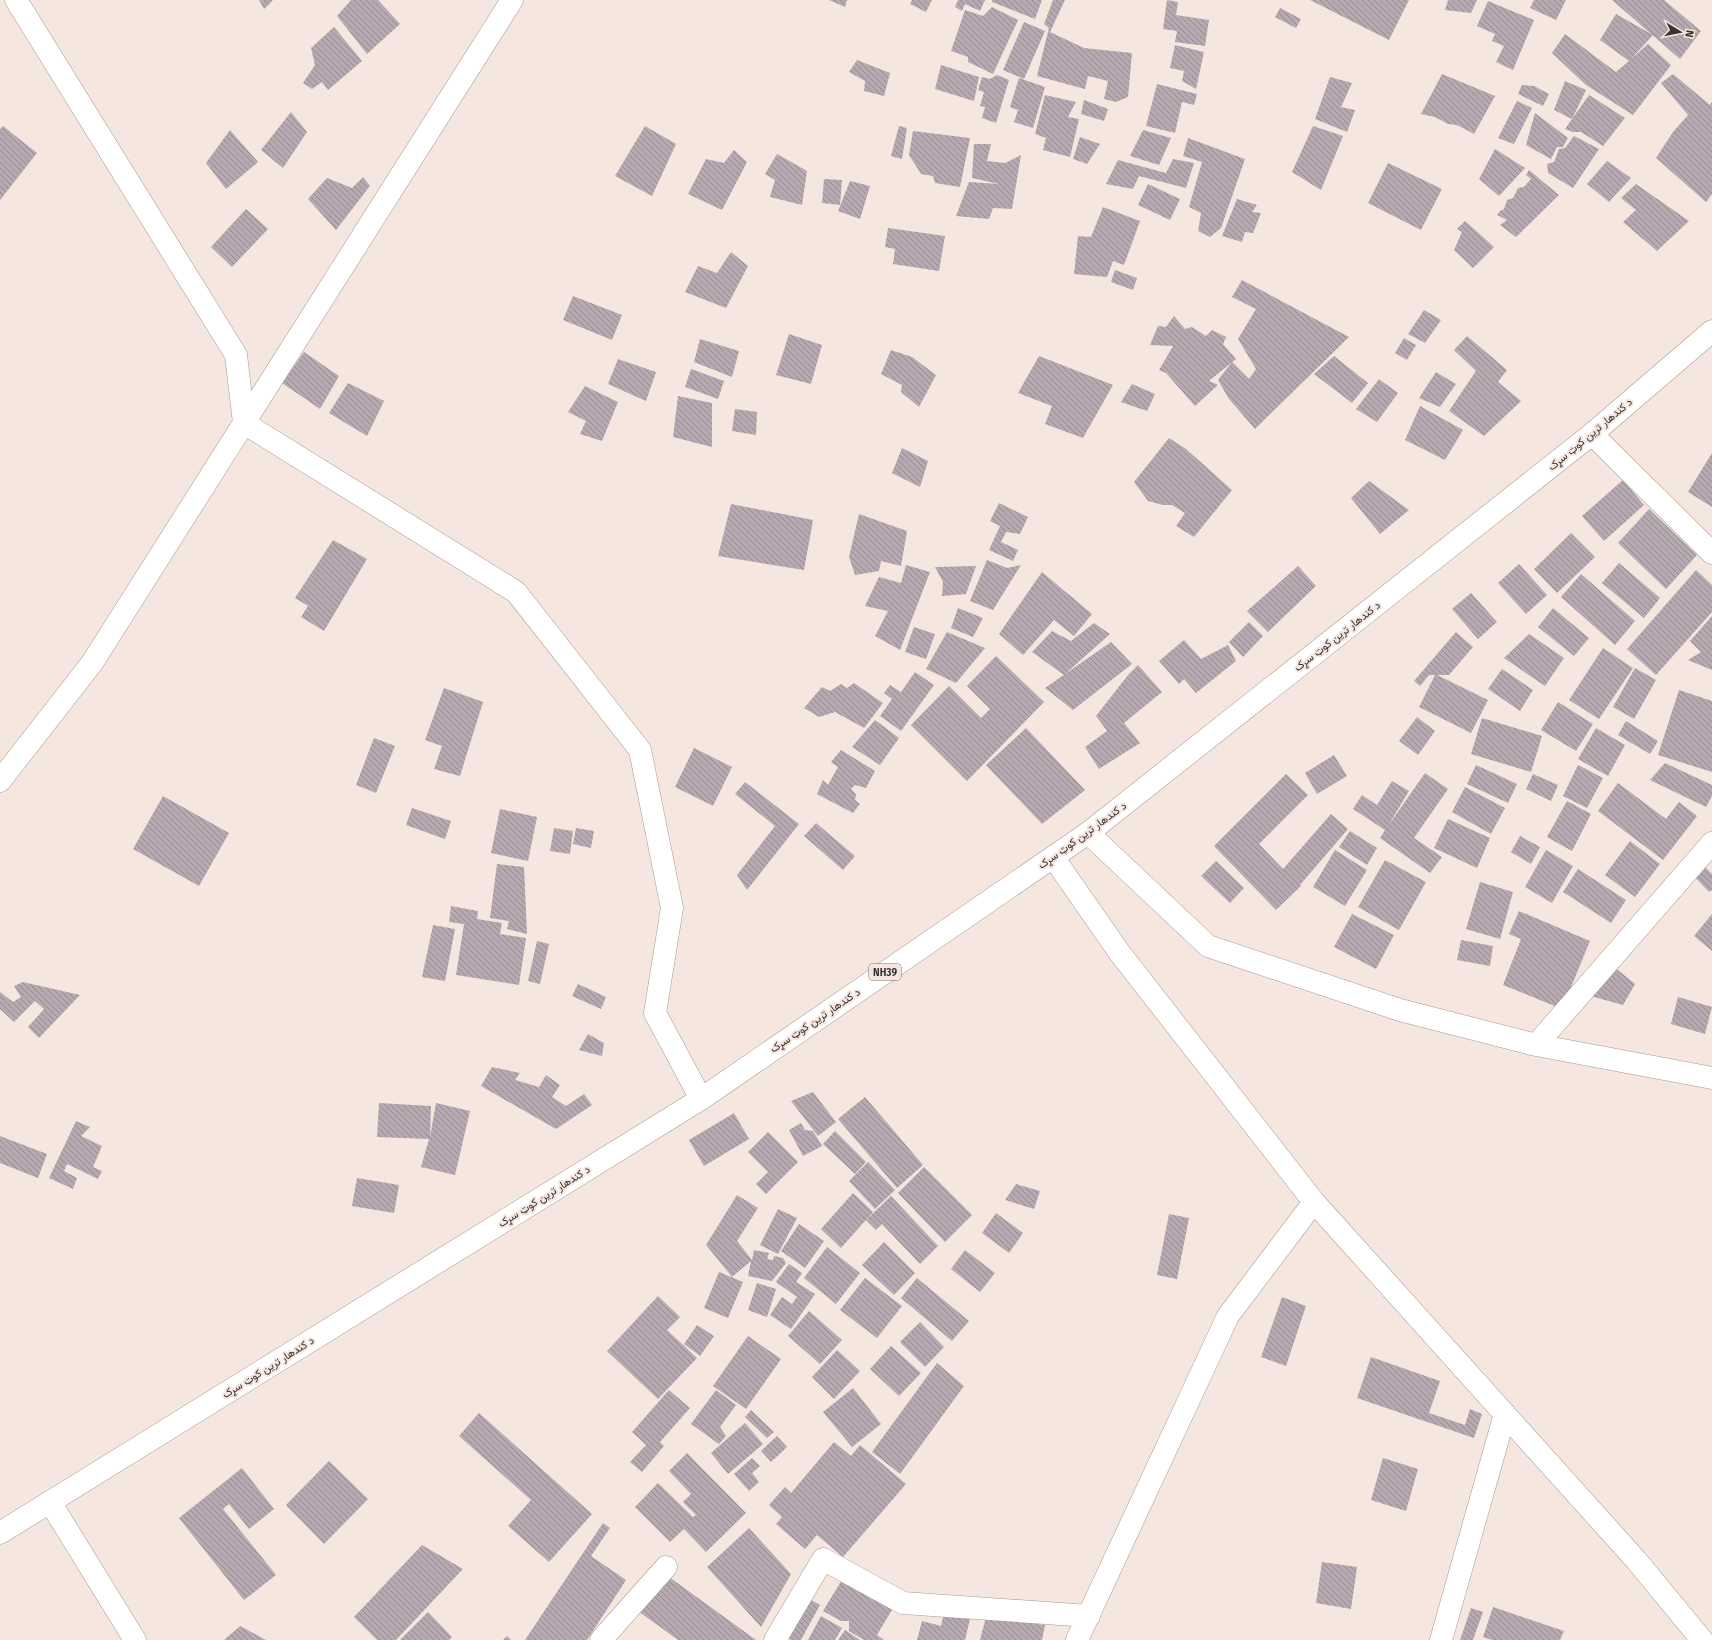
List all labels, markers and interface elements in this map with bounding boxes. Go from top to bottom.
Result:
north arrow [1660,12,1700,52]
text: N [1682,29,1696,38]
street label: د کندهار ترين کوټ سړک [1546,395,1636,474]
street label: د کندهار ترين کوټ سړک [1292,599,1384,675]
street label: د کندهار ترين کوټ سړک [1036,799,1130,873]
road number: NH39 [869,964,901,980]
street label: د کندهار ترين کوټ سړک [768,985,863,1056]
street label: د کندهار ترين کوټ سړک [496,1163,593,1231]
street label: د کندهار ترين کوټ سړک [220,1334,317,1402]

